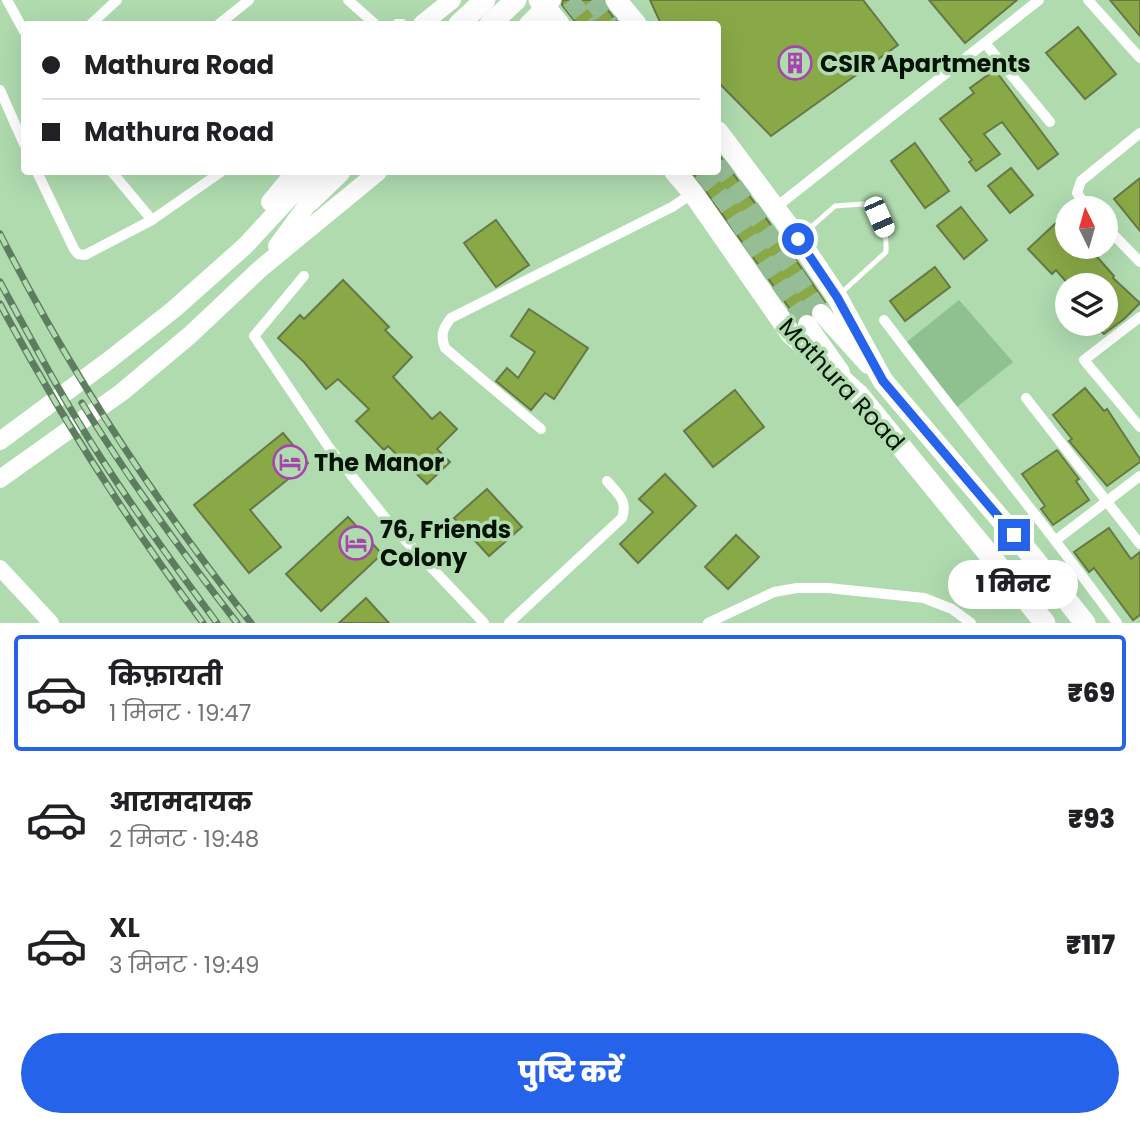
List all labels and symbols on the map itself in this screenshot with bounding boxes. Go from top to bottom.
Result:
building icon: CSIR Apartments [776,44,814,82]
place label: CSIR Apartments [820,47,1031,80]
car [861,194,898,240]
north arrow [1055,196,1118,259]
route start [782,223,814,255]
street label: Mathura Road [772,310,912,458]
hotel icon: The Manor [271,443,309,481]
place label: The Manor [314,446,444,479]
place label: 76, Friends Colony [380,513,511,574]
route end [998,519,1030,551]
hotel icon: 76, Friends Colony [337,524,375,562]
callout: 1 मिनट [949,560,1079,608]

